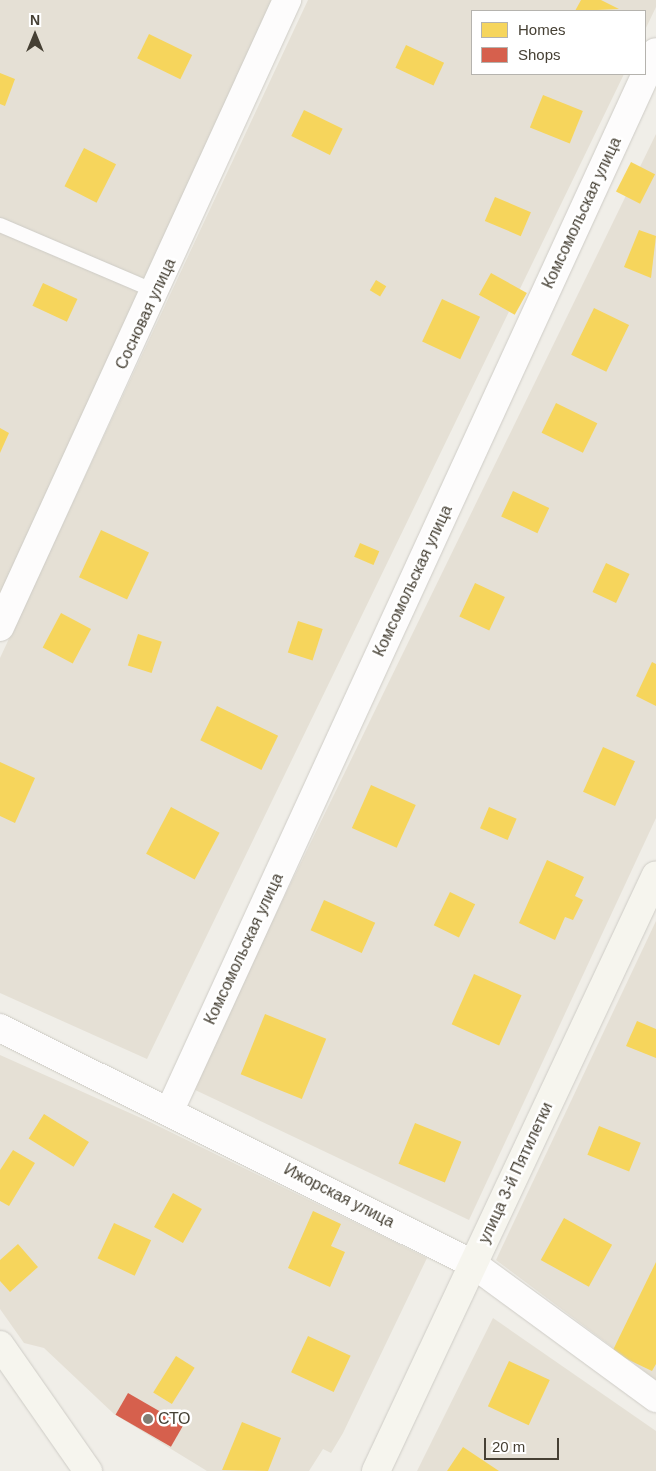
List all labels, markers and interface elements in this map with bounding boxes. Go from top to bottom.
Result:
north arrow [10,10,60,60]
legend [471,10,646,75]
text: N [30,12,40,28]
text: Homes [518,21,566,38]
text: Shops [518,46,561,63]
street label: Комсомольская улица [538,134,626,292]
street label: Сосновая улица [112,255,180,373]
street label: Комсомольская улица [369,502,457,660]
street label: Комсомольская улица [200,870,288,1028]
street label: улица 3-й Пятилетки [475,1099,557,1247]
street label: Ижорская улица [281,1160,397,1232]
place label: СТО [158,1409,191,1429]
marker: СТО [142,1413,154,1425]
scale bar [486,1428,561,1460]
text: 20 m [492,1438,525,1455]

